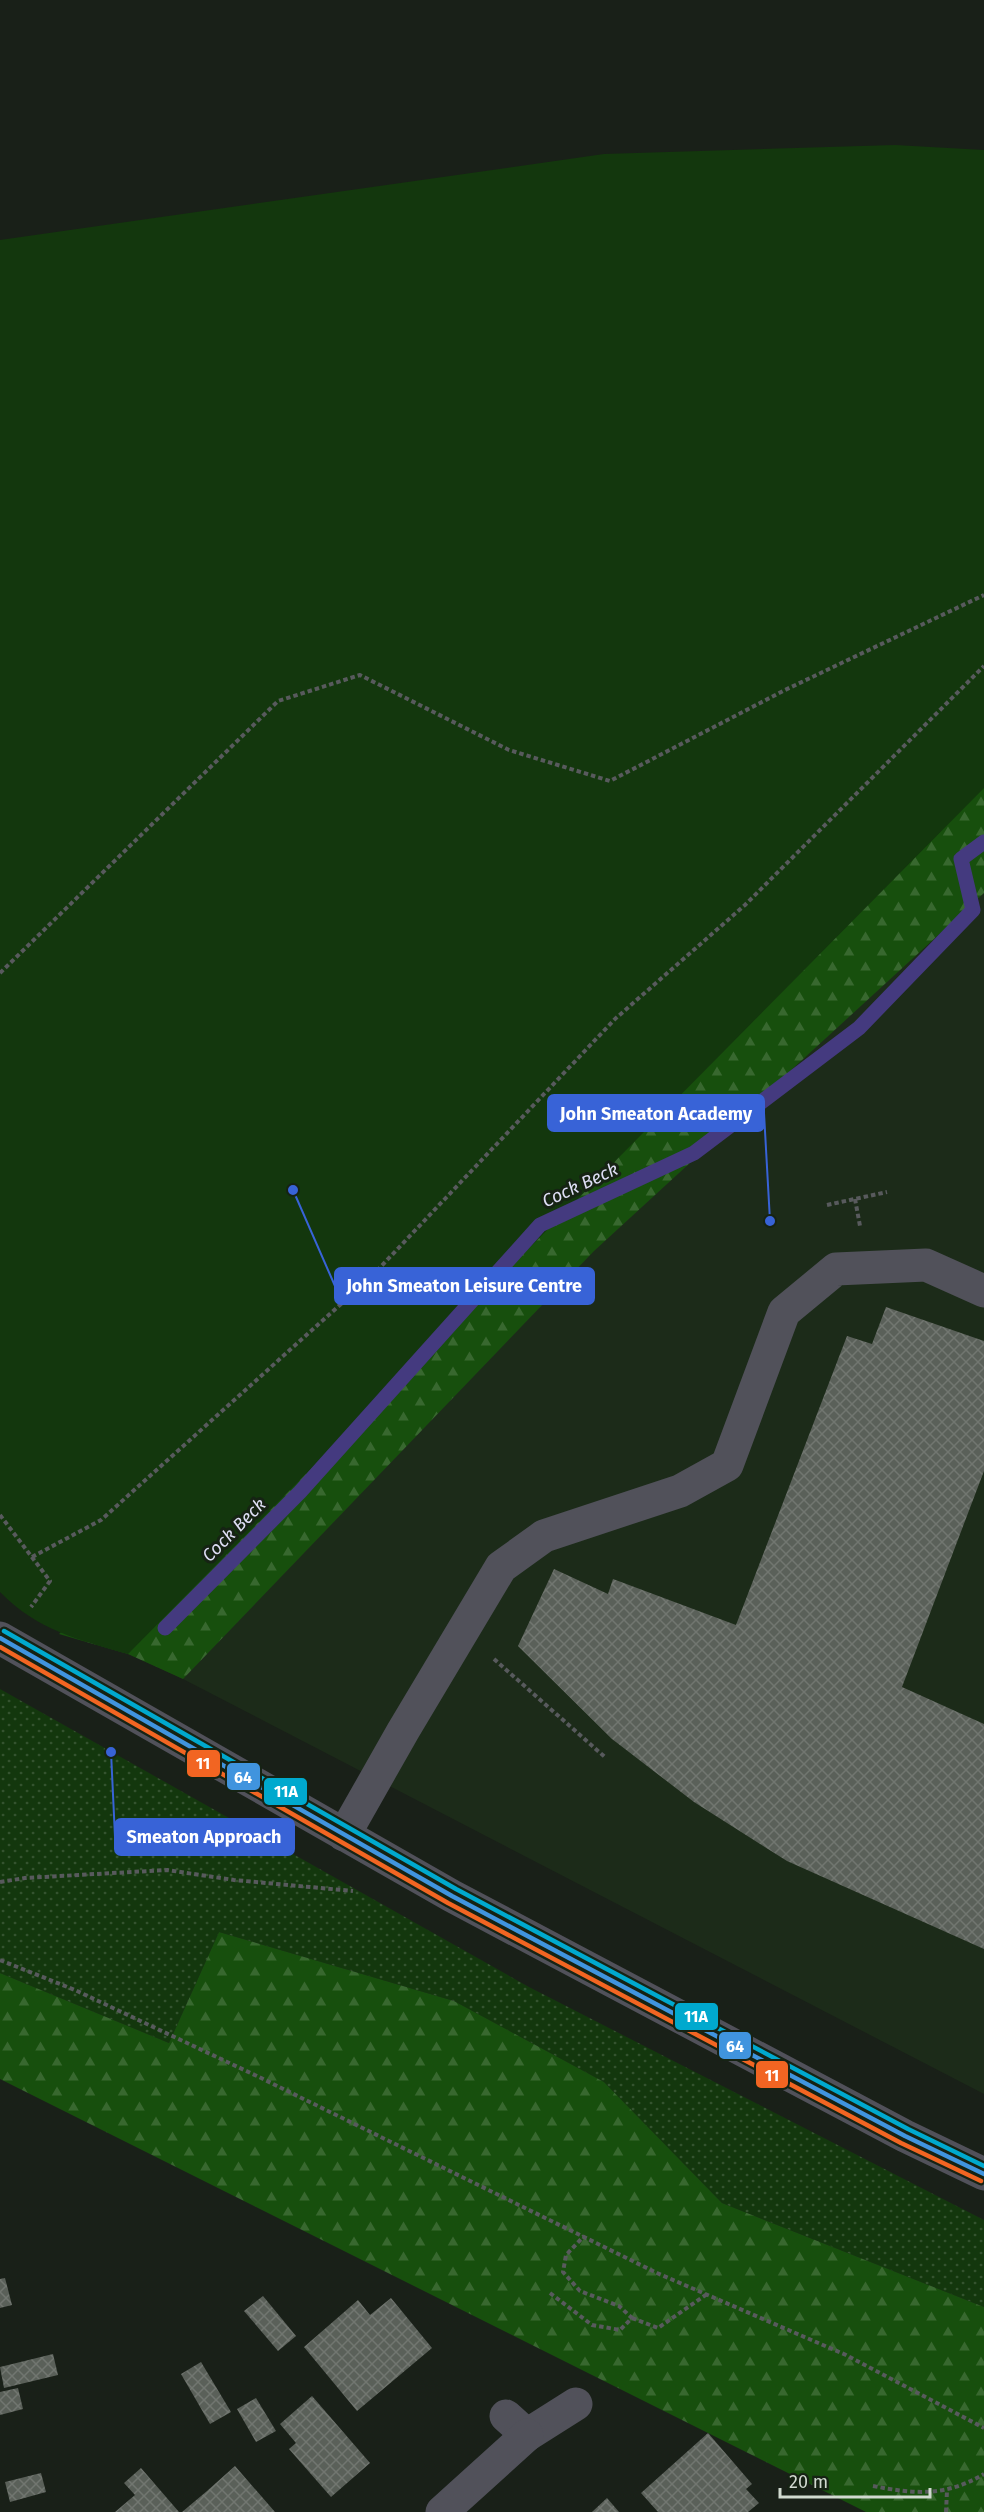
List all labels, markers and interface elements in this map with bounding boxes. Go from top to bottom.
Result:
callout: John Smeaton Academy [548,1095,764,1131]
text: John Smeaton Academy [559,1103,753,1125]
water label: Cock Beck [538,1158,622,1212]
callout: John Smeaton Leisure Centre [335,1268,594,1304]
text: John Smeaton Leisure Centre [345,1275,582,1297]
water label: Cock Beck [197,1493,271,1567]
line badge: 11 [186,1749,221,1778]
text: 11 [196,1754,210,1773]
line badge: 64 [226,1762,261,1791]
text: 64 [234,1768,252,1787]
line badge: 11A [263,1777,308,1806]
text: 11A [274,1782,299,1801]
callout: Smeaton Approach [115,1819,294,1855]
text: Smeaton Approach [127,1826,281,1848]
line badge: 11A [674,2002,719,2031]
text: 11A [684,2007,709,2026]
line badge: 64 [718,2031,752,2060]
text: 64 [726,2037,744,2056]
line badge: 11 [755,2060,789,2089]
text: 11 [765,2066,779,2085]
scale bar [780,2461,930,2499]
text: 20 m [789,2471,828,2493]

